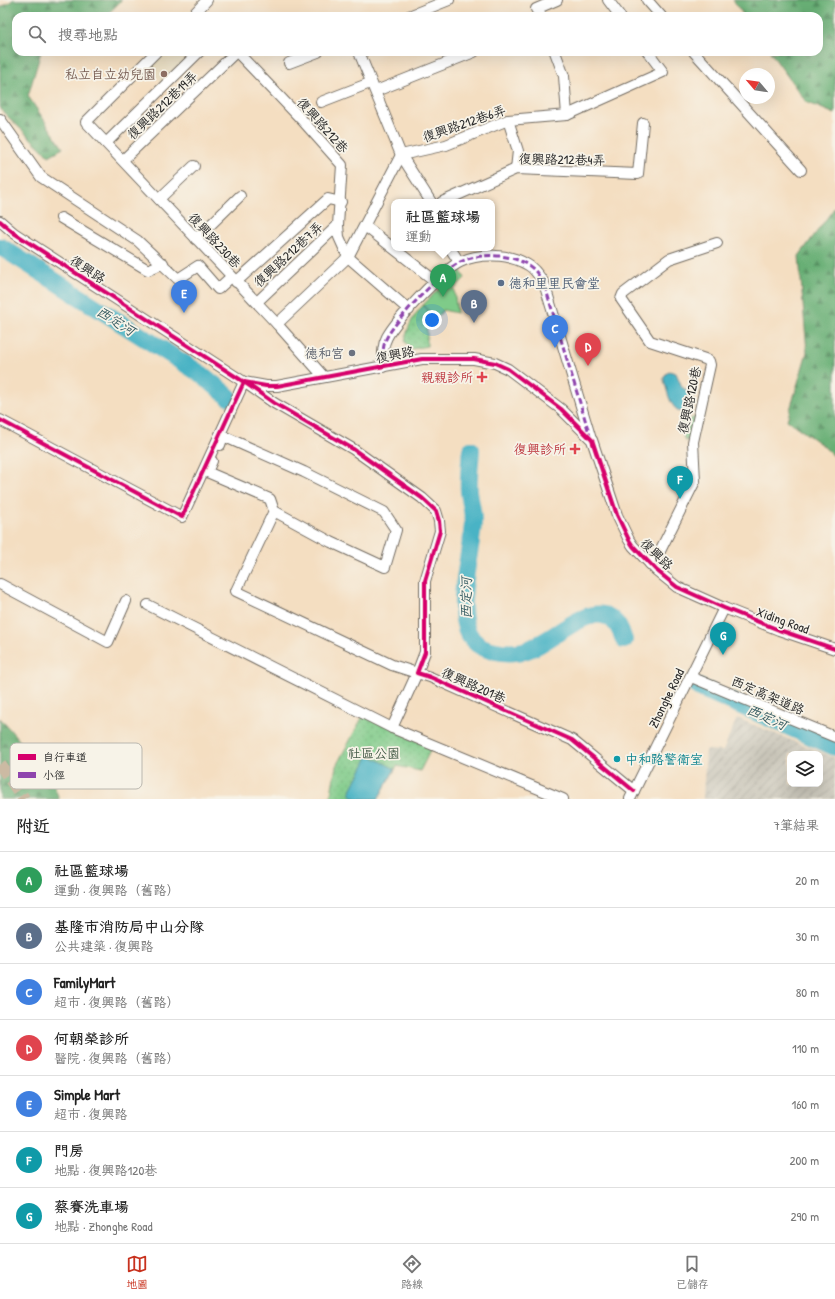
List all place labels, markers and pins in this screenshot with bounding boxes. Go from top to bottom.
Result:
place label: 私立自立幼兒園 [65,65,156,83]
marker: 私立自立幼兒園 [159,69,169,79]
pin: A [430,264,456,297]
place label: 德和里里民會堂 [509,274,600,292]
marker: 德和里里民會堂 [496,278,506,288]
pin: E [171,280,197,313]
pin: B [461,290,487,323]
pin: C [542,315,568,348]
pin: D [575,333,601,366]
place label: 德和宮 [305,344,344,362]
marker: 德和宮 [347,348,357,358]
place label: 親親診所 [421,368,473,386]
marker: 親親診所 [476,371,488,383]
place label: 復興診所 [514,440,566,458]
marker: 復興診所 [569,443,581,455]
pin: F [667,466,693,499]
pin: G [710,622,736,655]
place label: 中和路警衛室 [625,750,703,768]
marker: 中和路警衛室 [612,754,622,764]

